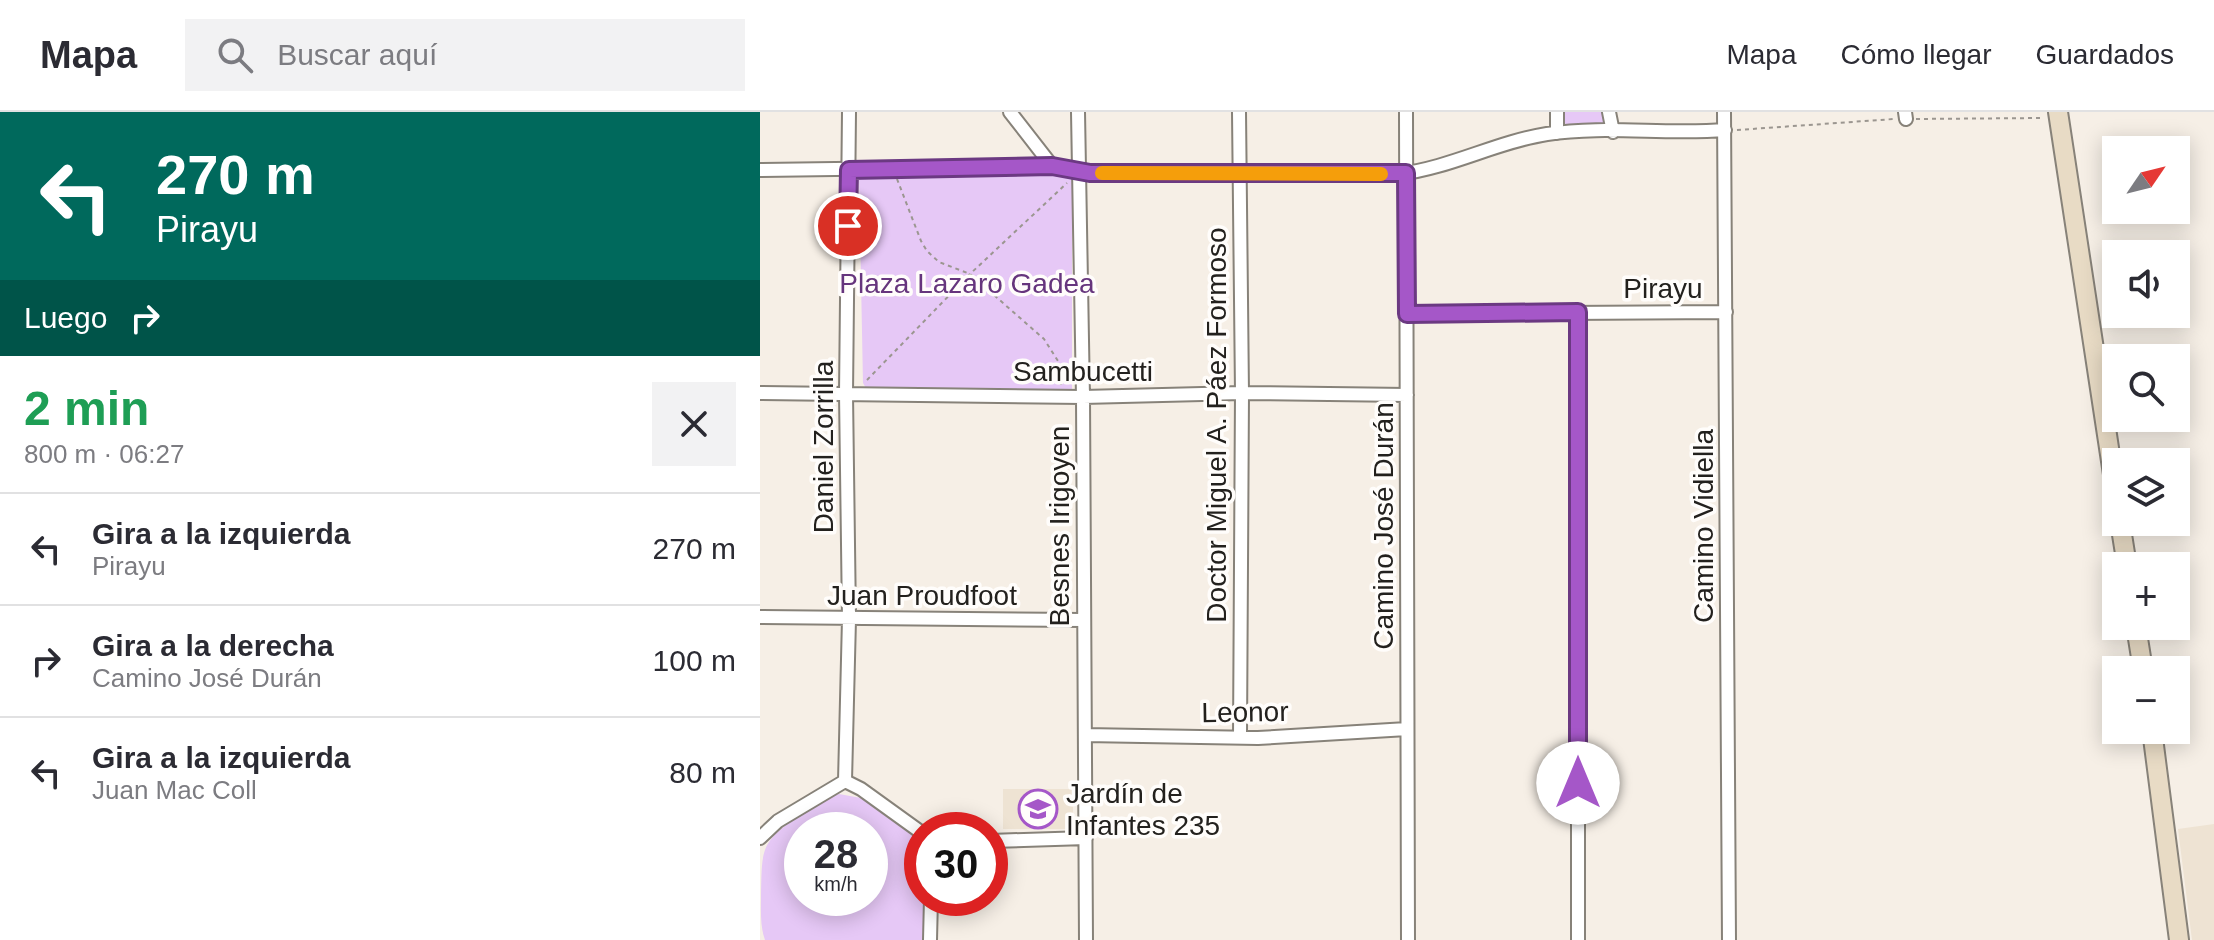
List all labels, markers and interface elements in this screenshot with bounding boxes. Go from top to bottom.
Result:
search box [185,19,745,91]
icon: search [213,33,257,77]
text: Mapa [40,34,137,76]
text: Buscar aquí [277,38,437,71]
text: Mapa [1726,39,1797,70]
text: Cómo llegar [1841,39,1991,70]
text: Guardados [2035,39,2174,70]
north arrow [2102,136,2190,224]
map controls [2102,136,2190,744]
text: 270 m [156,143,315,206]
icon: left [24,144,128,248]
pin [814,192,882,260]
icon: arrive [826,204,870,248]
text: Pirayu [156,209,258,250]
street label: Doctor Miguel A. Páez Formoso [1201,227,1232,623]
button: sound [2102,240,2190,328]
park label: Plaza Lazaro Gadea [839,268,1095,299]
street label: Pirayu [1623,273,1703,304]
icon: right [123,296,167,340]
text: Luego [24,301,107,334]
button: search [2102,344,2190,432]
street label: Sambucetti [1013,356,1153,387]
street label: Daniel Zorrilla [808,360,839,533]
text: 2 min [24,382,149,435]
button: close [652,382,736,466]
street label: Camino José Durán [1368,402,1399,650]
street label: Besnes Irigoyen [1044,426,1075,626]
street label: Camino Vidiella [1688,429,1719,623]
text: 800 m · 06:27 [24,439,184,469]
button: layers [2102,448,2190,536]
text: Gira a la izquierda [92,517,350,550]
icon: left [24,527,68,571]
text: 270 m [653,532,736,565]
text: Pirayu [92,551,166,581]
button: + [2102,552,2190,640]
street label: Juan Proudfoot [827,580,1017,611]
text: Gira a la derecha [92,629,334,662]
icon: right [24,639,68,683]
text: 100 m [653,644,736,677]
button: − [2102,656,2190,744]
text: Camino José Durán [92,663,322,693]
street label: Leonor [1201,696,1289,728]
text: Gira a la izquierda [92,741,350,774]
position arrow [1536,741,1620,825]
icon: left [24,751,68,795]
text: 80 m [669,756,736,789]
text: Juan Mac Coll [92,775,257,805]
place label: Jardín de Infantes 235 [1066,778,1220,841]
school or university icon: Jardín de Infantes 235 [1017,788,1059,830]
speed limit sign: 30 [904,812,1008,916]
text: 28 [814,832,858,876]
text: km/h [814,873,858,895]

